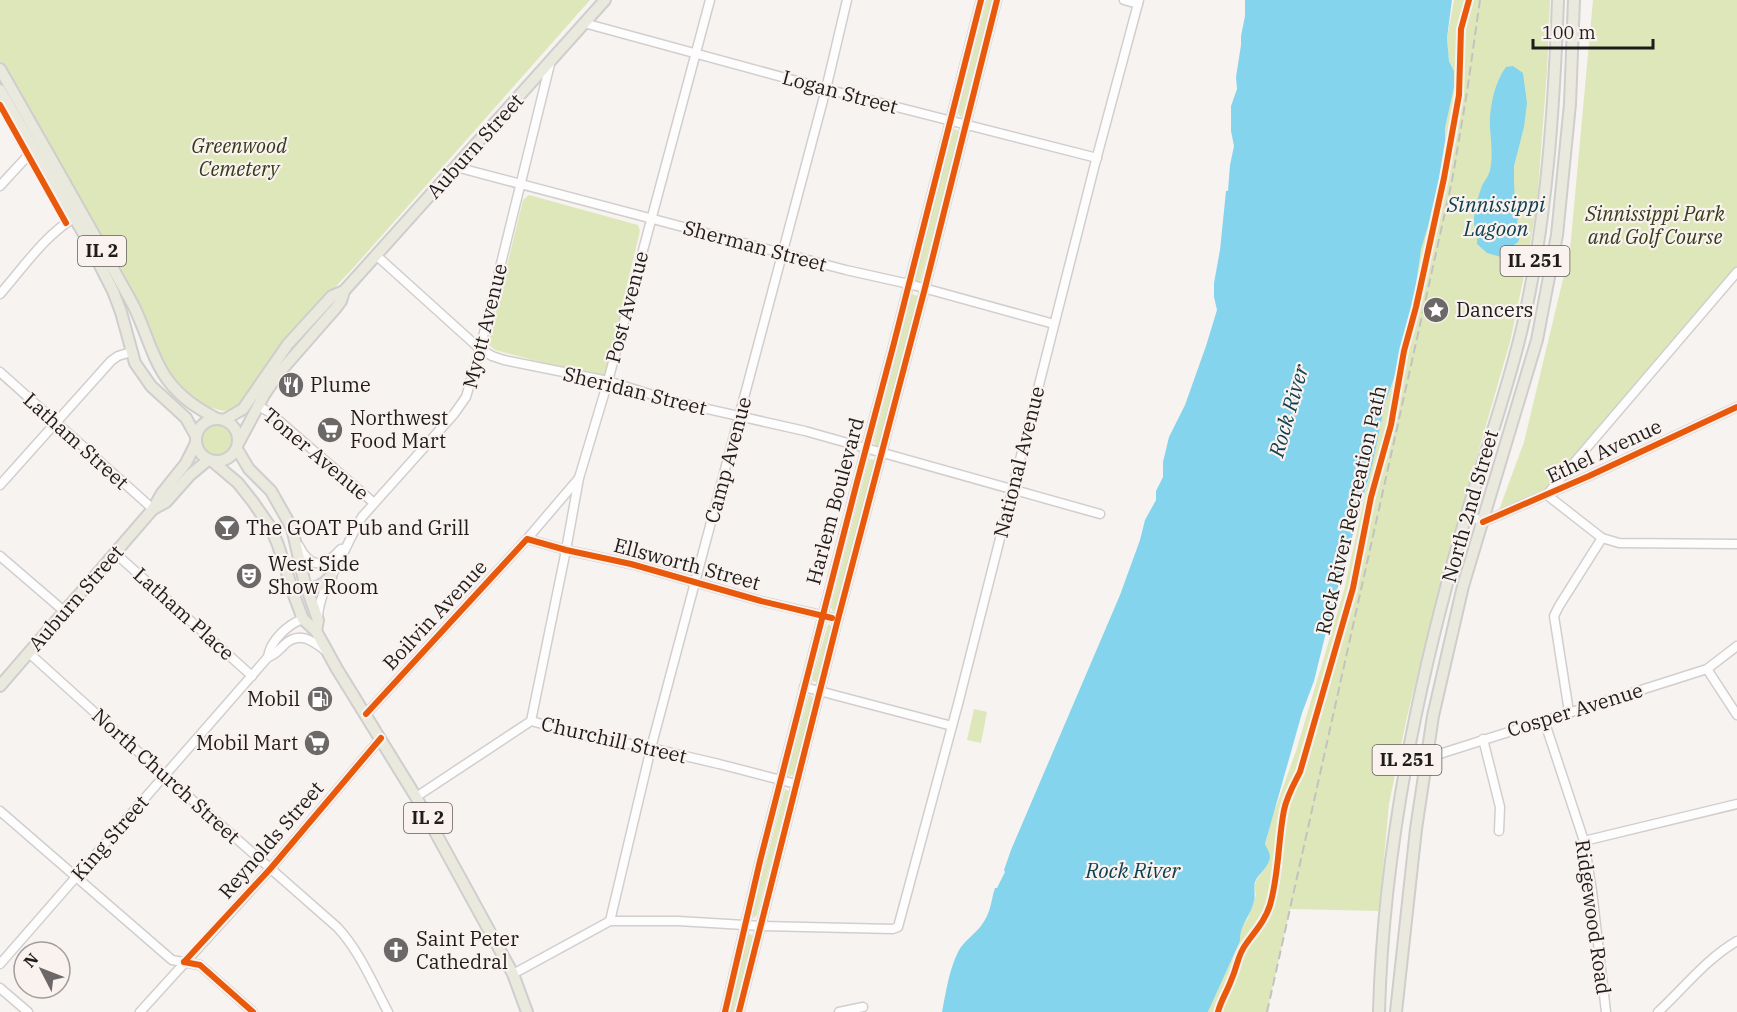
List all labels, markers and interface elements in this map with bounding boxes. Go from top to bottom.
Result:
scale bar [1533,12,1653,50]
text: 100 m [1542,21,1596,44]
street label: Logan Street [779,63,901,120]
street label: Auburn Street [420,87,529,204]
park label: Greenwood Cemetery [191,132,288,182]
water label: Sinnissippi Lagoon [1446,190,1546,242]
park label: Sinnissippi Park and Golf Course [1584,200,1725,250]
street label: Sherman Street [680,213,830,278]
road number: IL 2 [78,236,126,266]
road number: IL 251 [1500,246,1570,276]
street label: Post Avenue [599,248,654,366]
street label: Myott Avenue [456,260,513,391]
place icon: Dancers [1421,295,1451,325]
place label: Dancers [1456,296,1533,323]
street label: Sheridan Street [561,360,710,421]
water label: Rock River [1261,360,1315,461]
restaurant icon: Plume [276,370,306,400]
place label: Plume [310,371,371,398]
street label: National Avenue [987,383,1050,541]
street label: Rock River Recreation Path [1309,383,1392,637]
street label: Latham Street [18,386,135,495]
street label: Camp Avenue [698,394,757,526]
street label: Toner Avenue [258,401,375,506]
place label: Northwest Food Mart [350,404,448,454]
street label: Ethel Avenue [1542,412,1666,489]
street label: Harlem Boulevard [799,414,870,587]
supermarket icon: Northwest Food Mart [315,415,345,445]
street label: North 2nd Street [1435,426,1504,585]
bar icon: The GOAT Pub and Grill [212,513,242,543]
place label: The GOAT Pub and Grill [246,514,469,541]
street label: Ellsworth Street [611,531,763,596]
street label: Auburn Street [22,539,129,657]
place label: West Side Show Room [268,550,379,600]
street label: Boilvin Avenue [376,554,493,676]
street label: Latham Place [128,561,241,666]
theatre icon: West Side Show Room [234,561,264,591]
street label: Cosper Avenue [1504,676,1646,743]
fuel station icon: Mobil [305,684,335,714]
place label: Mobil [247,685,300,712]
street label: North Church Street [87,702,246,849]
street label: Churchill Street [539,710,690,769]
supermarket icon: Mobil Mart [302,728,332,758]
place label: Mobil Mart [196,729,298,756]
road number: IL 251 [1372,745,1442,775]
street label: Reynolds Street [212,775,329,904]
street label: King Street [65,789,154,886]
road number: IL 2 [404,803,452,833]
street label: Ridgewood Road [1569,838,1618,996]
water label: Rock River [1084,856,1181,884]
place label: Saint Peter Cathedral [416,925,519,975]
church icon: Saint Peter Cathedral [381,935,411,965]
north arrow [12,940,72,1000]
text: N [19,949,43,971]

